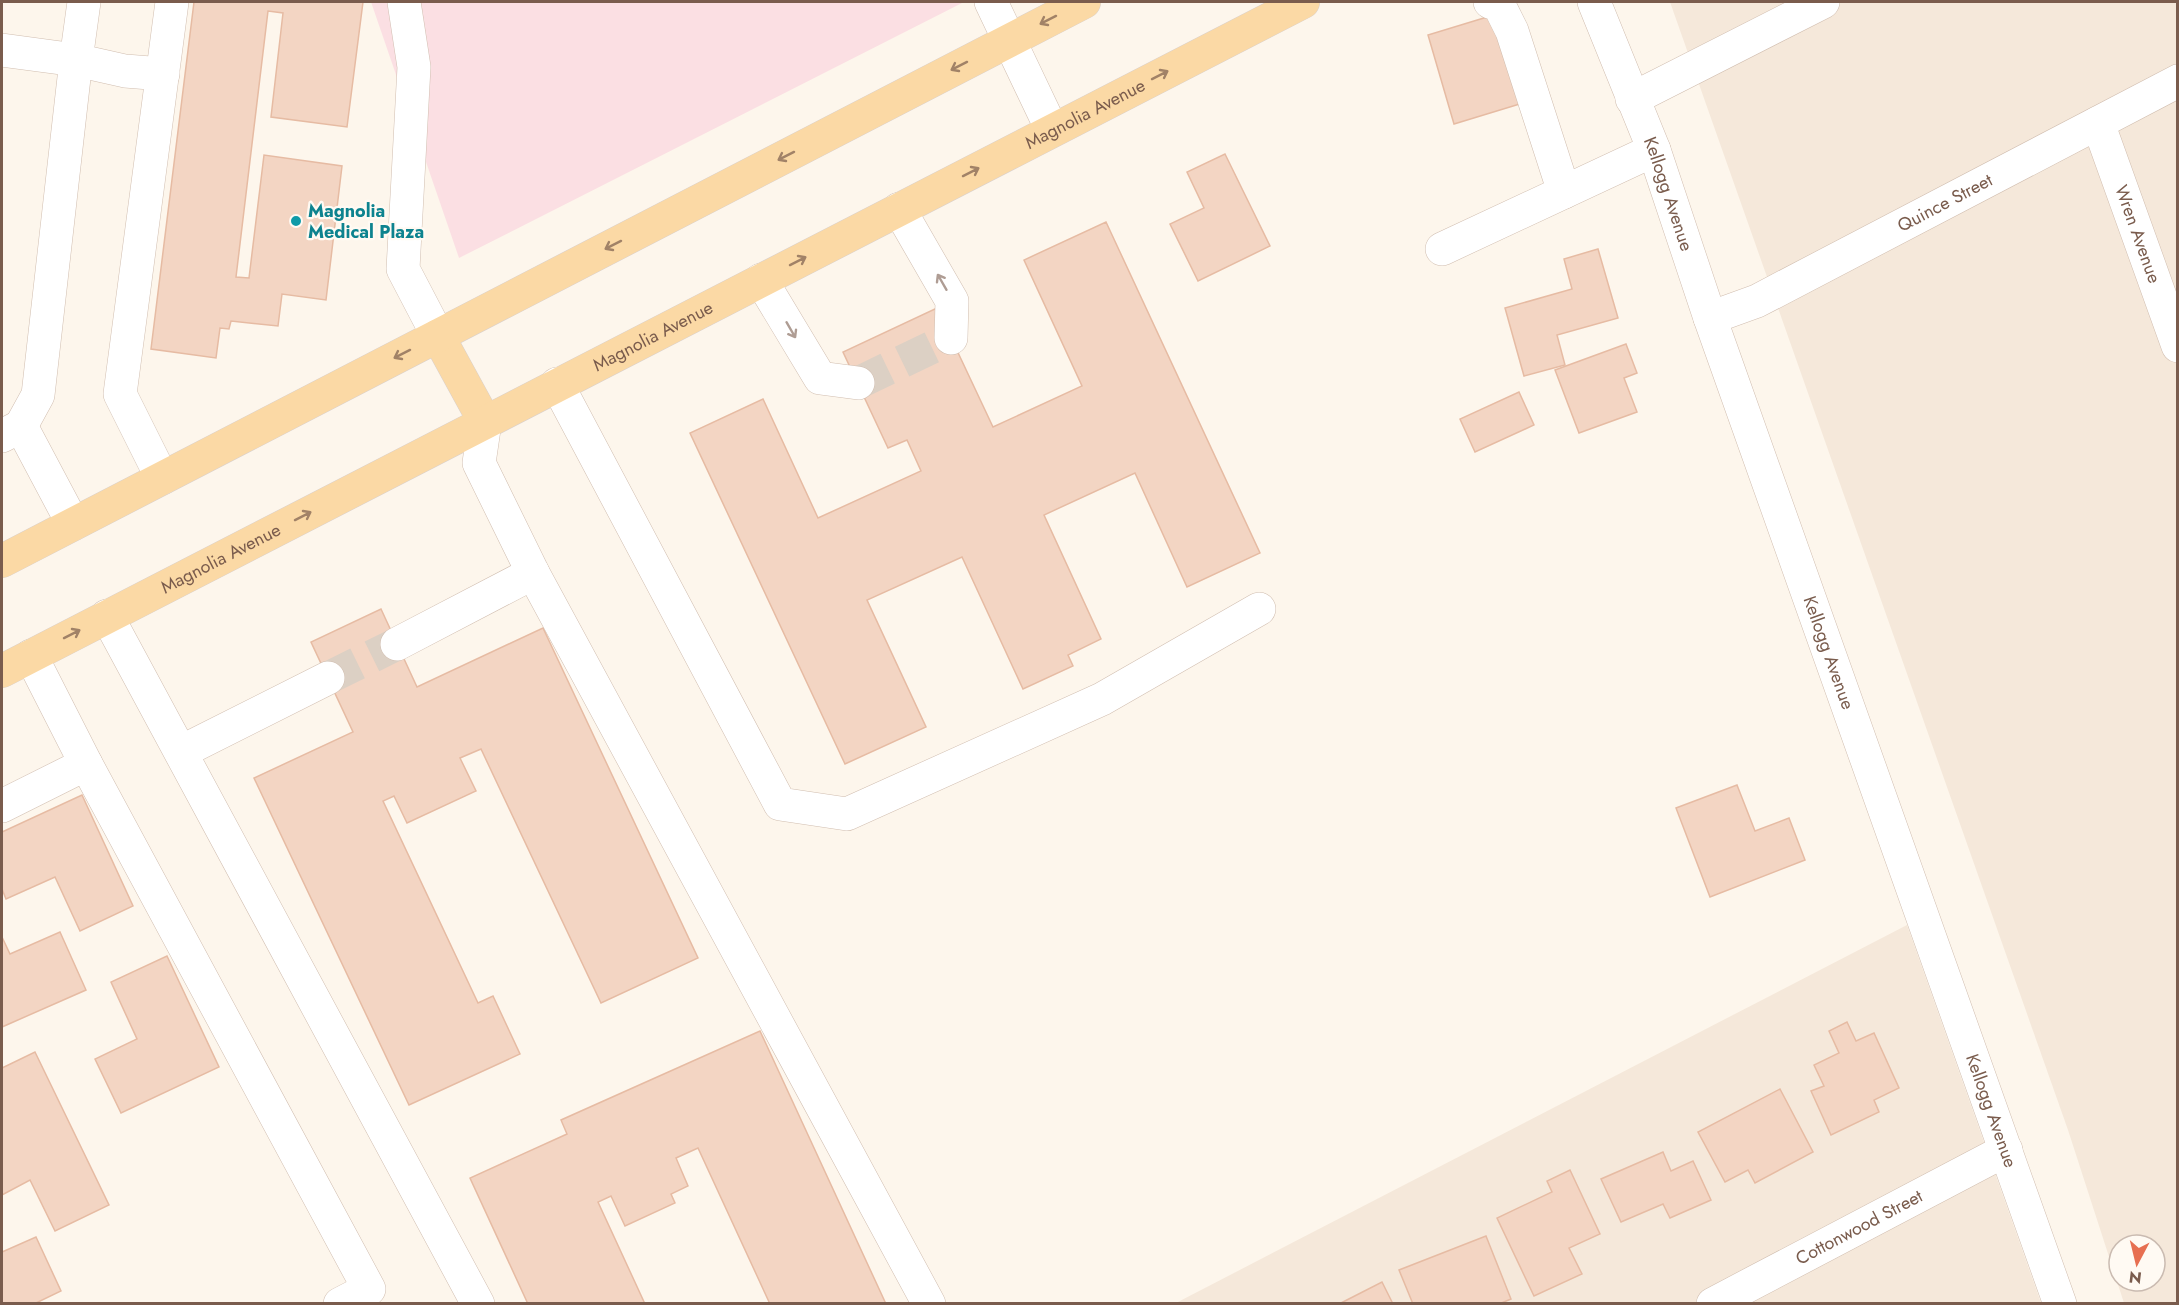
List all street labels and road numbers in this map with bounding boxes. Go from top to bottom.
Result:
street label: Magnolia Avenue [1021,72,1150,156]
street label: Kellogg Avenue [1637,133,1700,255]
street label: Quince Street [1893,167,1998,238]
street label: Wren Avenue [2108,181,2167,287]
street label: Magnolia Avenue [588,295,718,378]
street label: Magnolia Avenue [156,517,285,600]
street label: Kellogg Avenue [1797,592,1861,713]
street label: Kellogg Avenue [1959,1050,2024,1171]
street label: Cottonwood Street [1791,1183,1928,1271]

